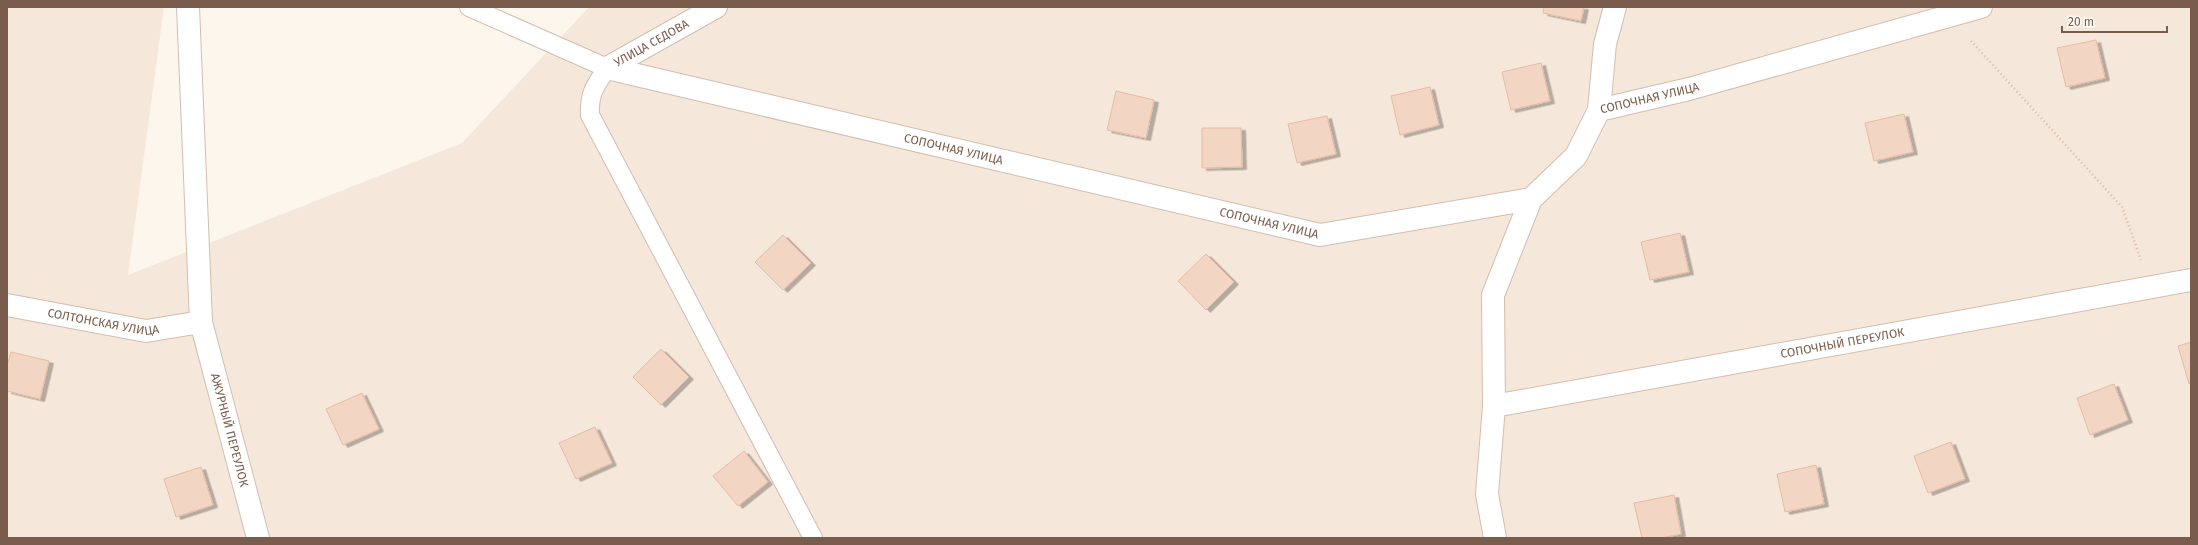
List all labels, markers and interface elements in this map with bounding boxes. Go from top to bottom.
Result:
scale bar [2062,8,2167,34]
text: 20 m [2068,15,2094,29]
street label: УЛИЦА СЕДОВА [612,17,691,70]
street label: СОПОЧНАЯ УЛИЦА [1599,79,1701,117]
street label: СОПОЧНАЯ УЛИЦА [903,131,1005,168]
street label: СОПОЧНАЯ УЛИЦА [1218,205,1320,241]
street label: СОЛТОНСКАЯ УЛИЦА [46,306,160,338]
street label: СОПОЧНЫЙ ПЕРЕУЛОК [1779,325,1905,361]
street label: АЖУРНЫЙ ПЕРЕУЛОК [208,372,251,488]

